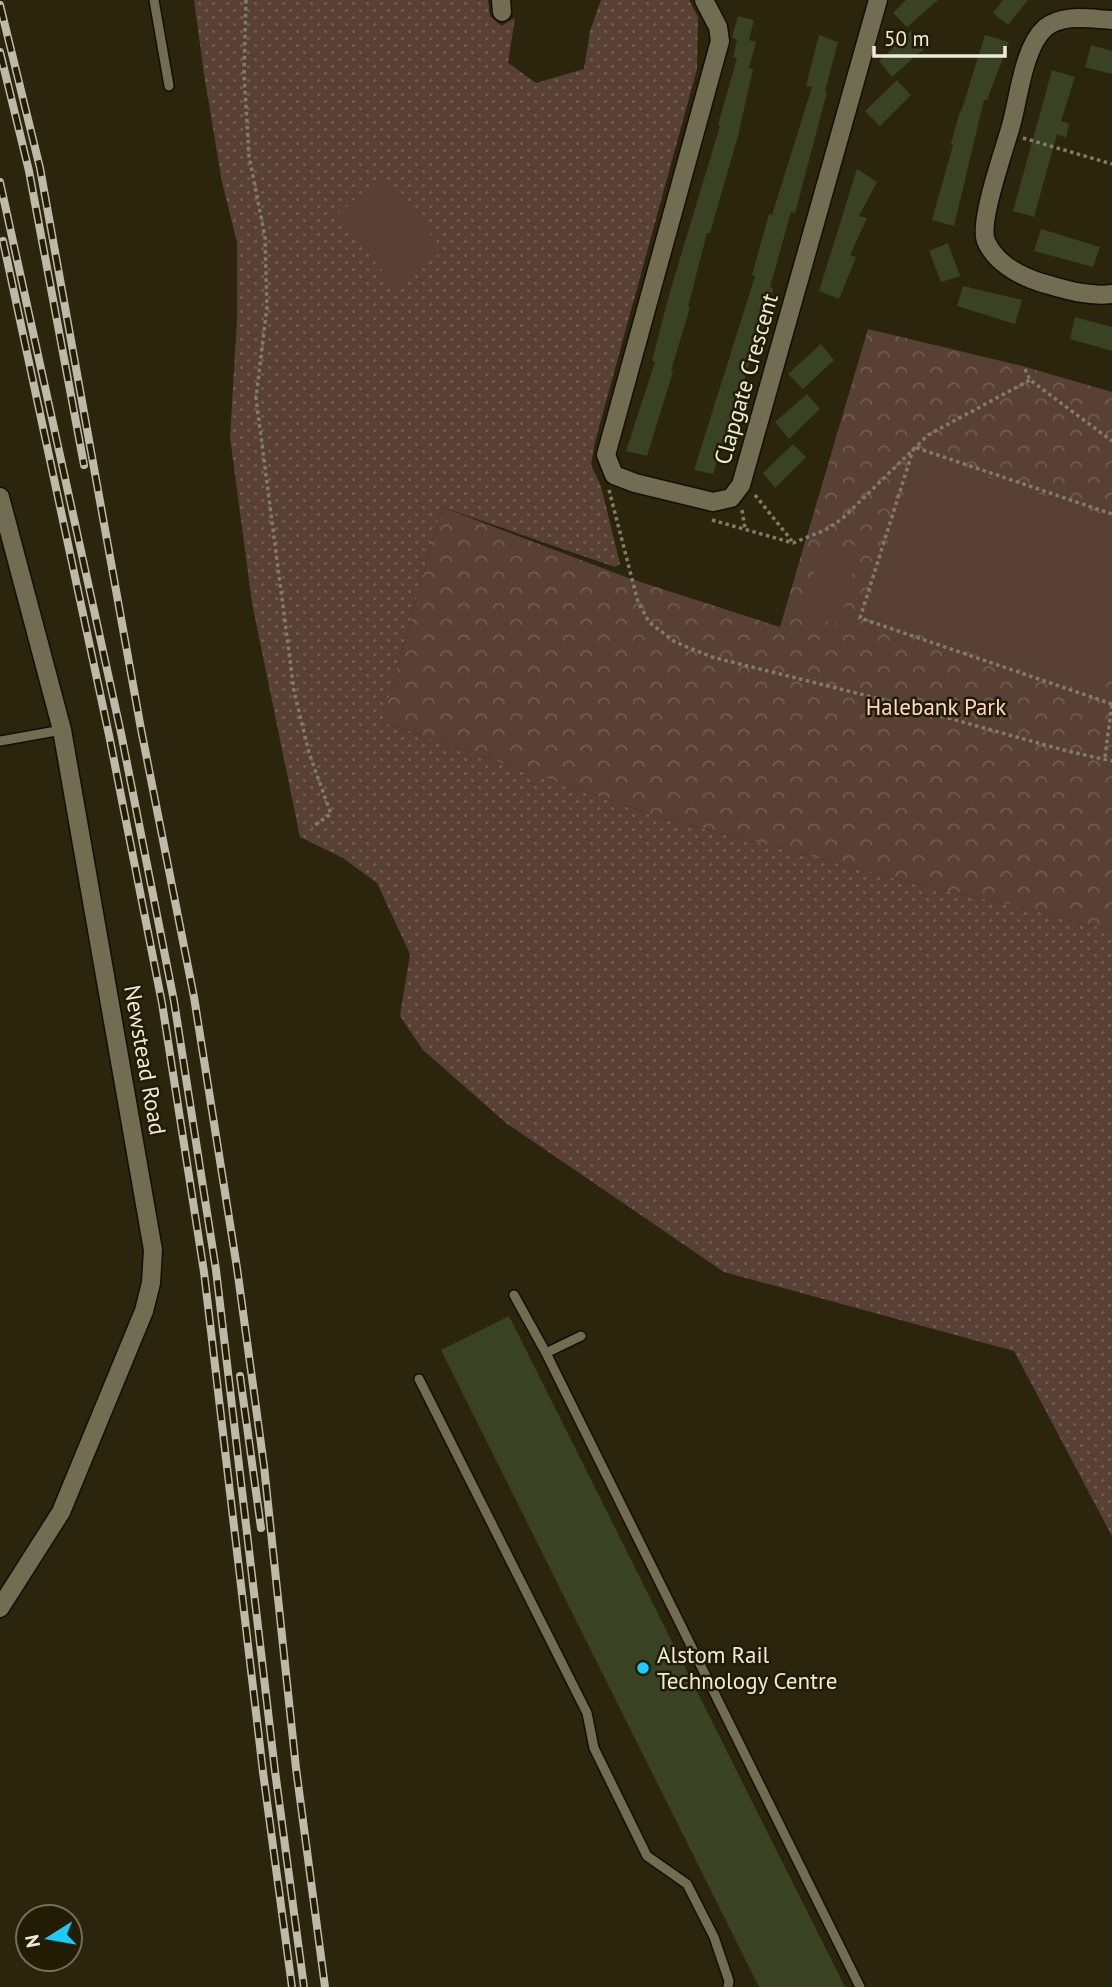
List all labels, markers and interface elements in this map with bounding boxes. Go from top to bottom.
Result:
scale bar [874,14,1005,58]
text: 50 m [884,25,930,52]
street label: Clapgate Crescent [707,290,784,468]
park label: Halebank Park [866,692,1006,721]
street label: Newstead Road [118,983,173,1137]
place label: Alstom Rail Technology Centre [657,1640,837,1695]
marker: Alstom Rail Technology Centre [635,1660,651,1676]
north arrow [14,1903,84,1973]
text: N [19,1933,45,1950]

